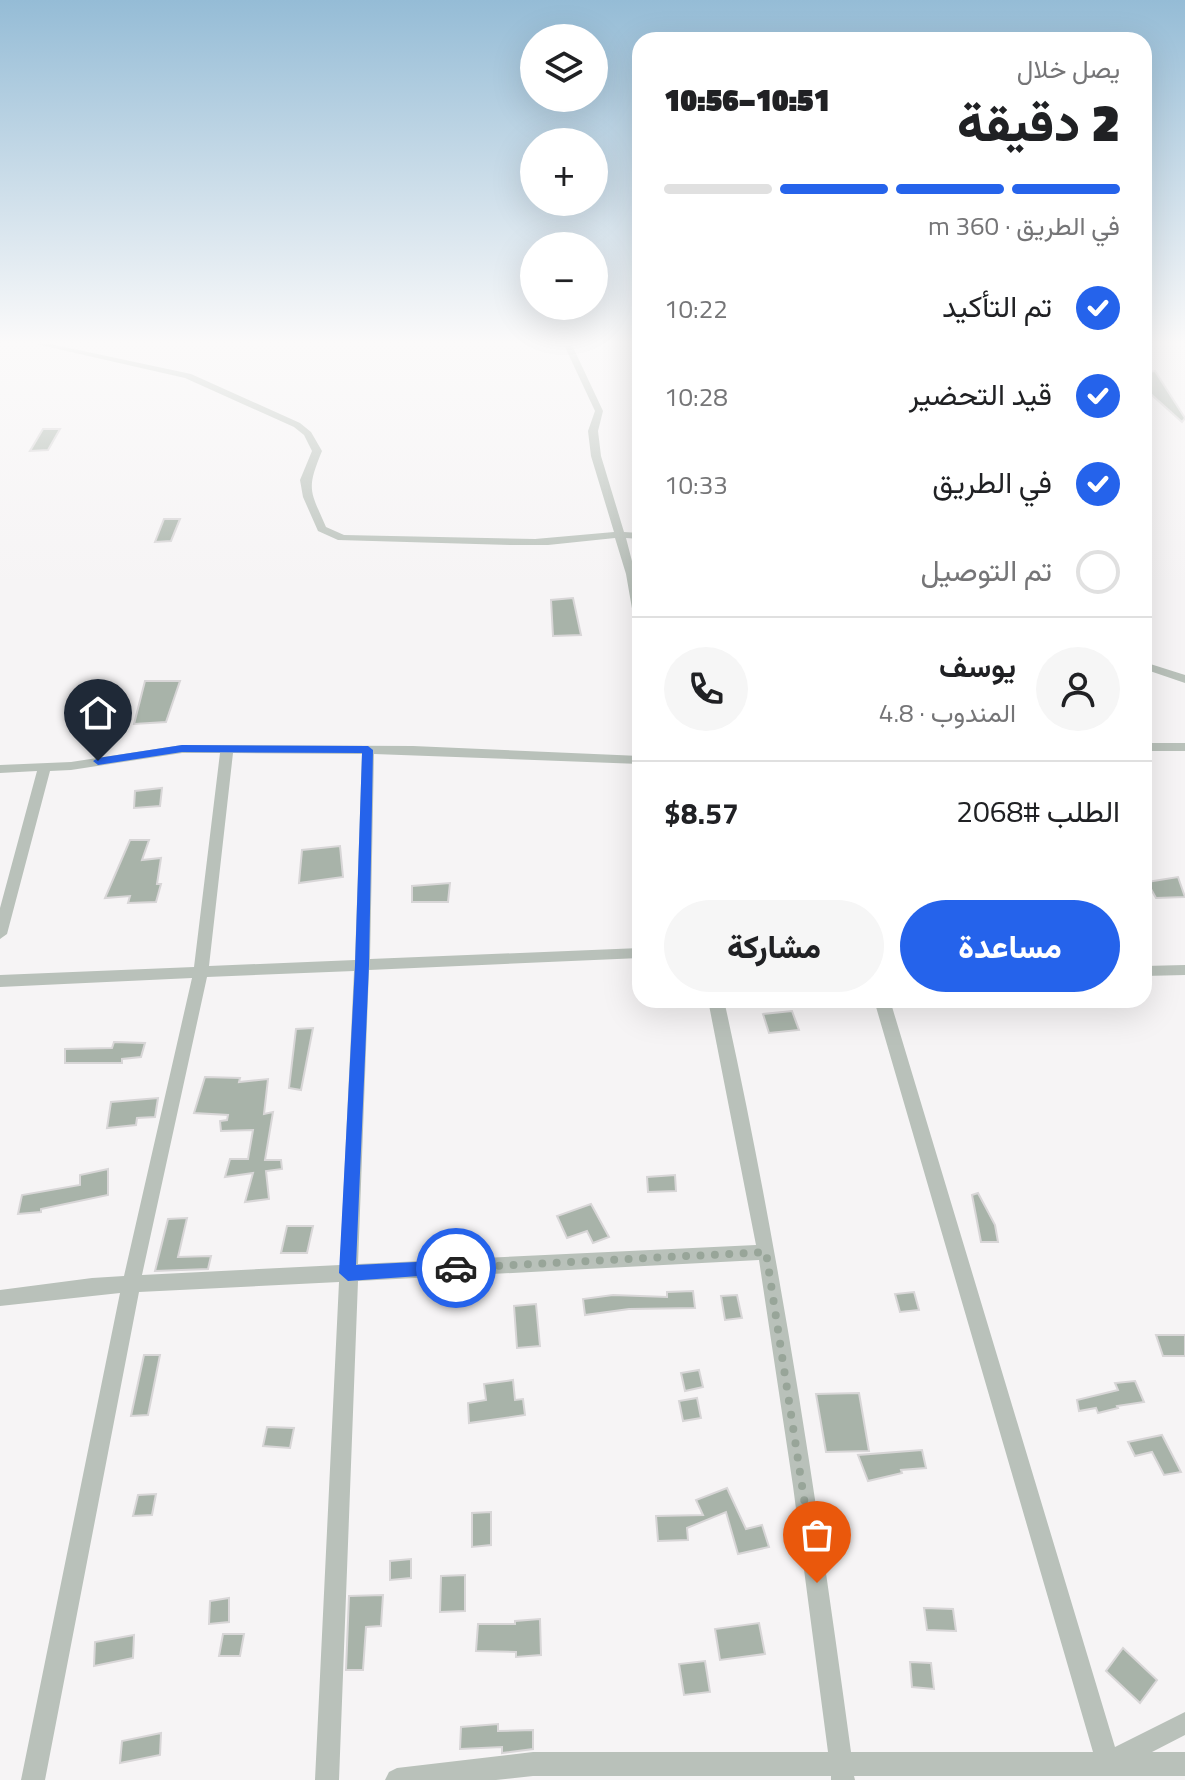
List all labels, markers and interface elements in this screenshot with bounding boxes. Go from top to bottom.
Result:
map controls [520,24,608,320]
button: layers [520,24,608,112]
text: يصل خلال [1017,49,1120,88]
text: 10:51–10:56 [664,77,830,123]
text: 2 دقيقة [957,82,1120,161]
button: + [520,128,608,216]
text: في الطريق · 360 m [928,206,1120,245]
button: − [520,232,608,320]
text: تم التأكيد [942,283,1052,329]
icon: check [1076,286,1120,330]
text: 10:22 [664,289,728,328]
text: قيد التحضير [909,371,1052,417]
icon: check [1076,374,1120,418]
text: 10:28 [664,377,728,416]
text: في الطريق [932,459,1052,505]
icon: check [1076,462,1120,506]
text: 10:33 [664,465,728,504]
text: تم التوصيل [920,547,1052,593]
text: يوسف [939,643,1016,689]
button: phone [664,647,748,731]
button: person [1036,647,1120,731]
pin [64,679,132,761]
icon: home [76,691,120,735]
text: المندوب · 4.8 [879,693,1016,732]
text: الطلب #2068 [956,788,1120,834]
text: $8.57 [664,790,739,836]
button: مشاركة [664,900,884,992]
button: مساعدة [900,900,1120,992]
courier [416,1228,496,1308]
icon: car [434,1246,478,1290]
pin [783,1501,851,1583]
icon: bag [795,1513,839,1557]

